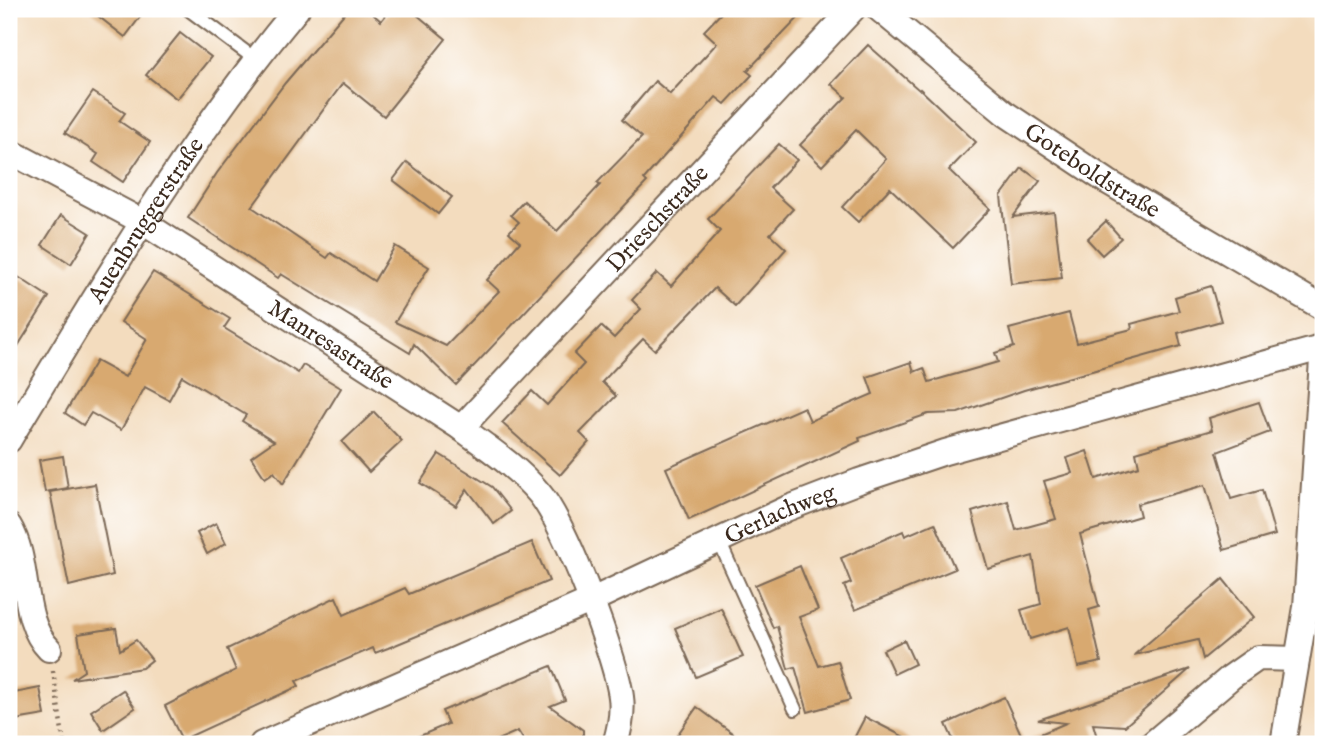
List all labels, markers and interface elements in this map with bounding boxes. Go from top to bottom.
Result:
street label: Goteboldstraße [1018,116,1165,226]
street label: Auenbruggerstraße [81,132,212,310]
street label: Drieschstraße [600,159,716,280]
street label: Manresastraße [262,293,399,397]
street label: Gerlachweg [720,477,841,553]

